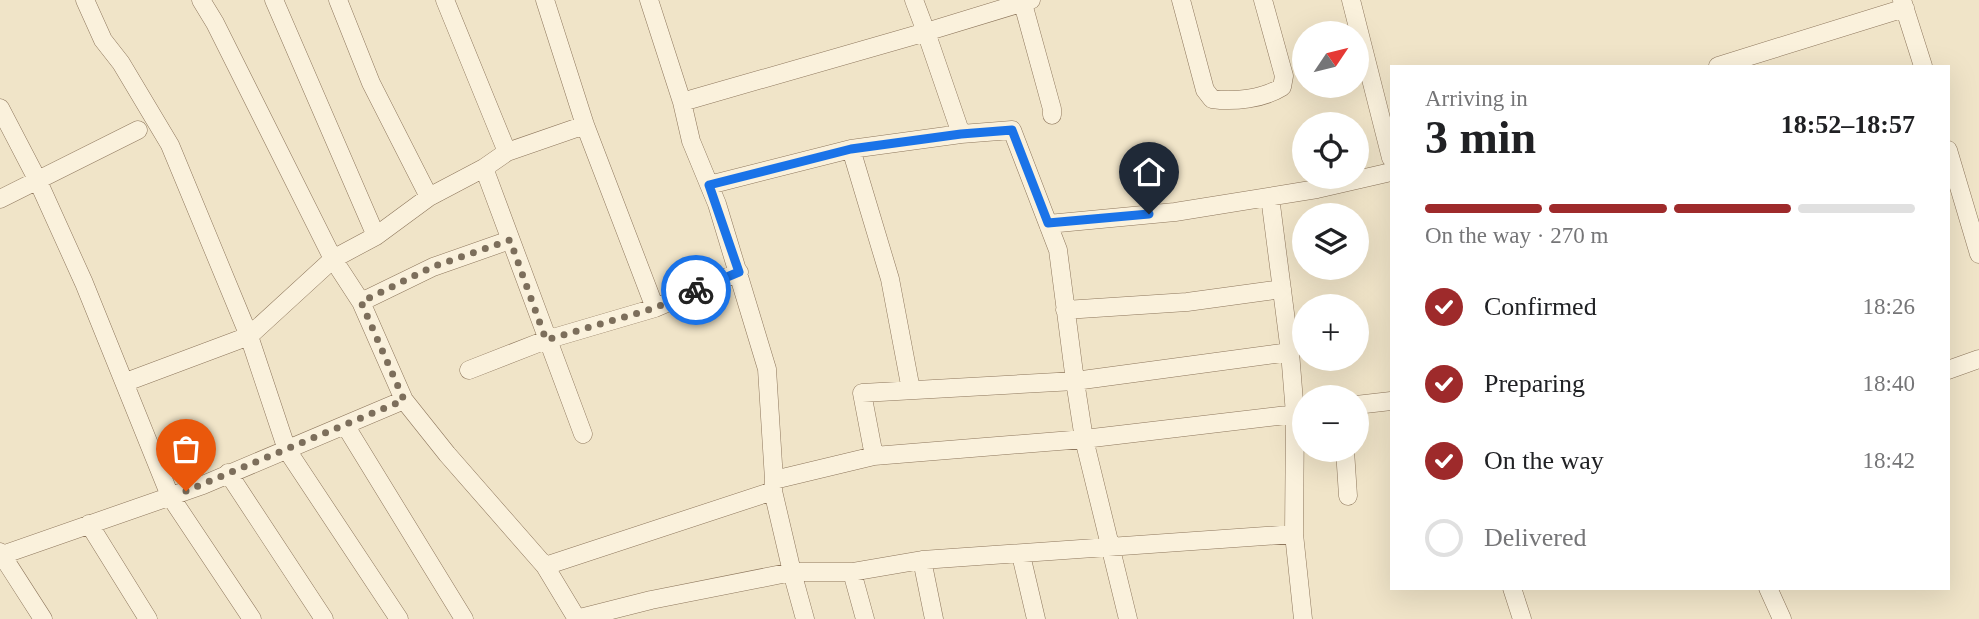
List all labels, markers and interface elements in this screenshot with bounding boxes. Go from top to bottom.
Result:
north arrow [1292,21,1368,98]
map controls [1292,21,1369,462]
text: Arriving in [1425,86,1528,111]
text: 18:52–18:57 [1781,110,1915,139]
button: locate [1292,112,1369,189]
text: 3 min [1425,112,1536,163]
pin [1119,142,1179,214]
icon: home [1130,153,1168,191]
button: layers [1292,203,1369,280]
text: On the way · 270 m [1425,223,1608,248]
courier [661,255,731,325]
icon: bike [677,271,715,309]
icon: check [1425,288,1463,326]
text: Confirmed [1484,292,1597,321]
button: + [1292,294,1369,371]
text: 18:26 [1863,294,1915,319]
icon: check [1425,365,1463,403]
text: Preparing [1484,369,1585,398]
text: 18:40 [1863,371,1915,396]
button: − [1292,385,1369,462]
pin [156,419,216,491]
icon: bag [167,430,205,468]
icon: check [1425,442,1463,480]
text: On the way [1484,446,1604,475]
text: 18:42 [1863,448,1915,473]
text: Delivered [1484,523,1587,552]

